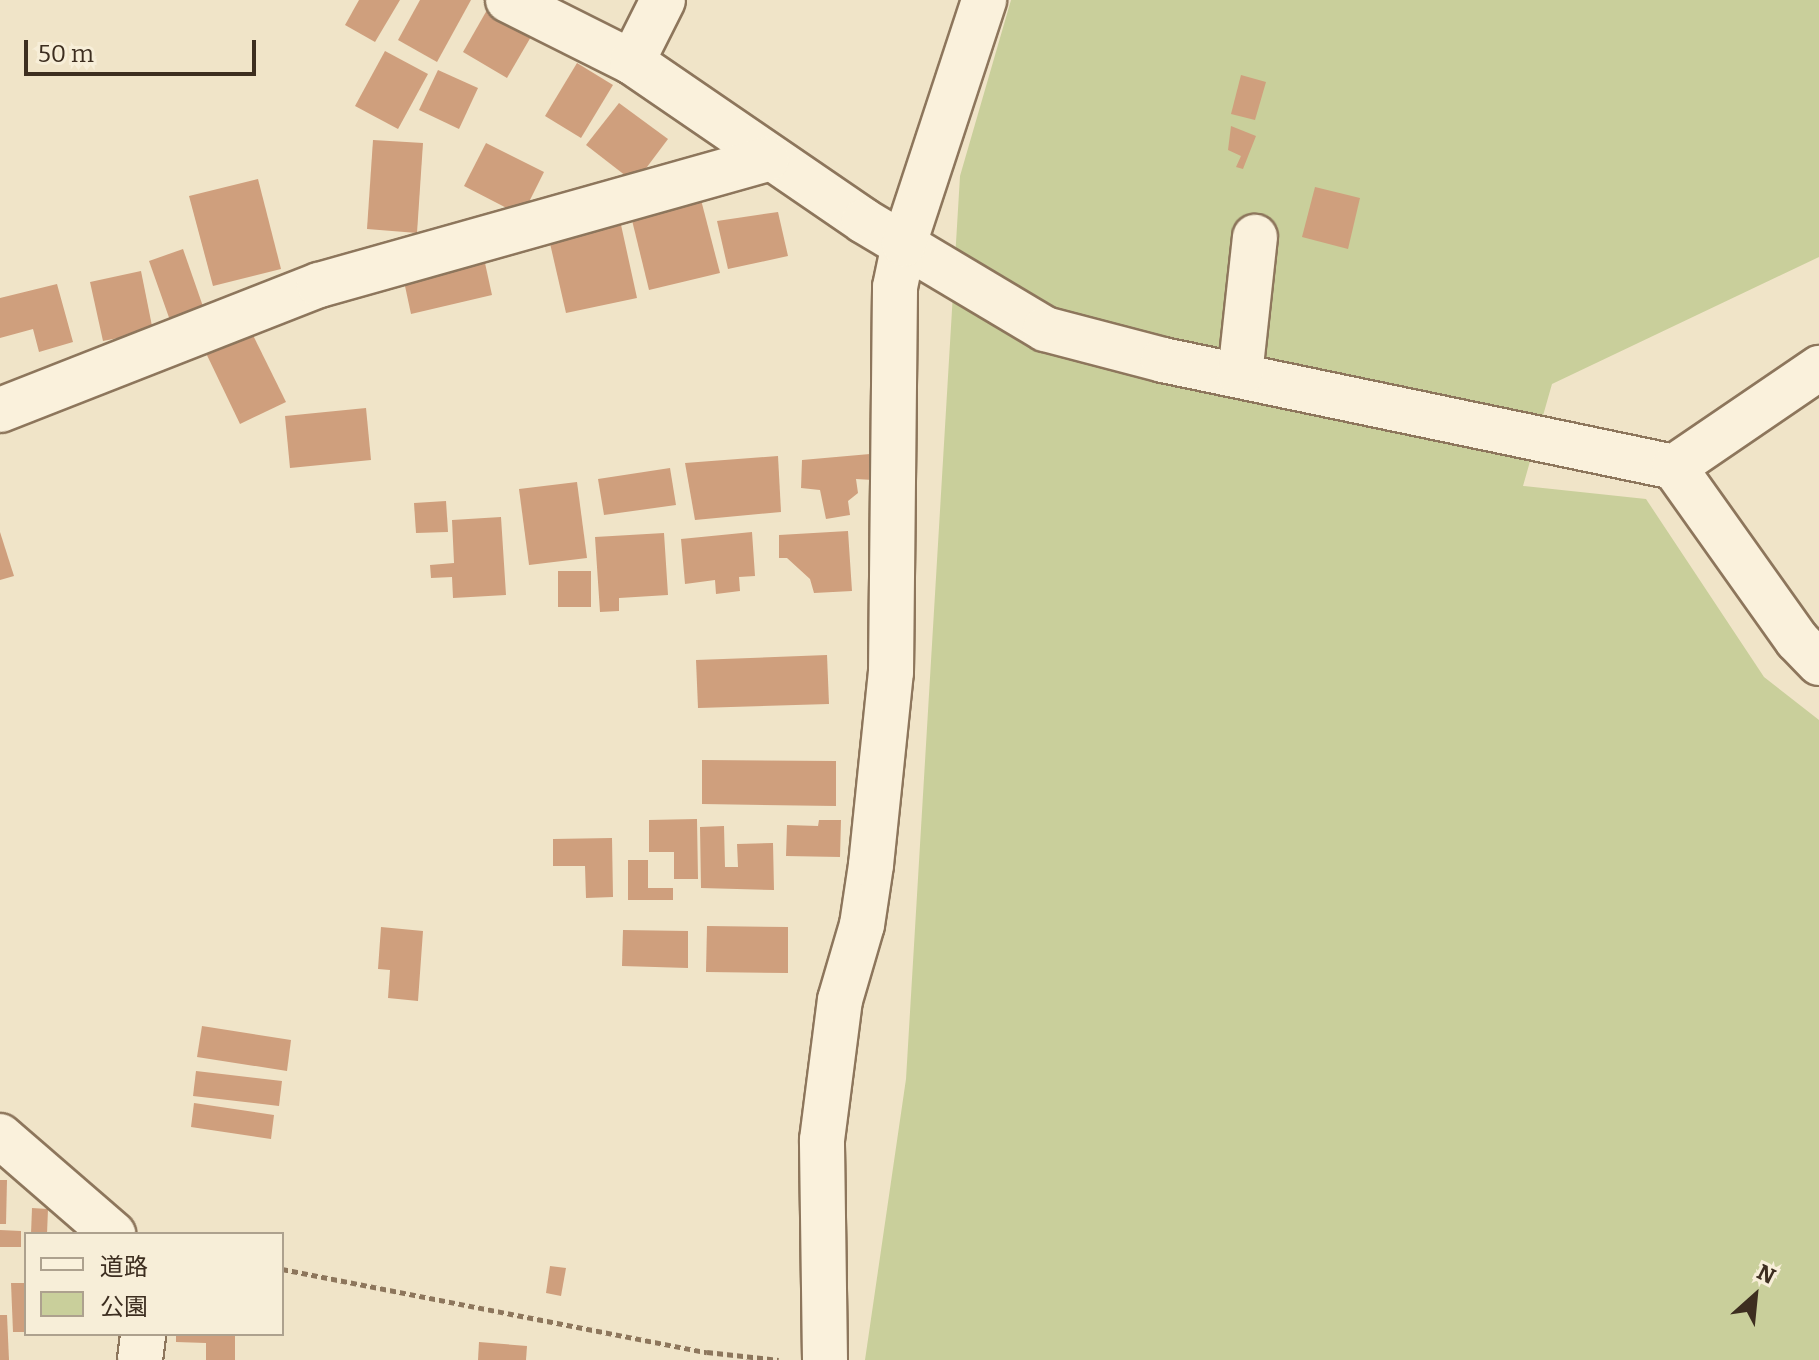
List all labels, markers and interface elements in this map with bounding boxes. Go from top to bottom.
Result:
scale bar [28,24,260,74]
text: 50 m [38,40,94,68]
legend [24,1232,284,1336]
text: 道路 [100,1253,148,1281]
north arrow [1715,1256,1795,1336]
text: N [1752,1258,1780,1290]
text: 公園 [100,1293,148,1321]

